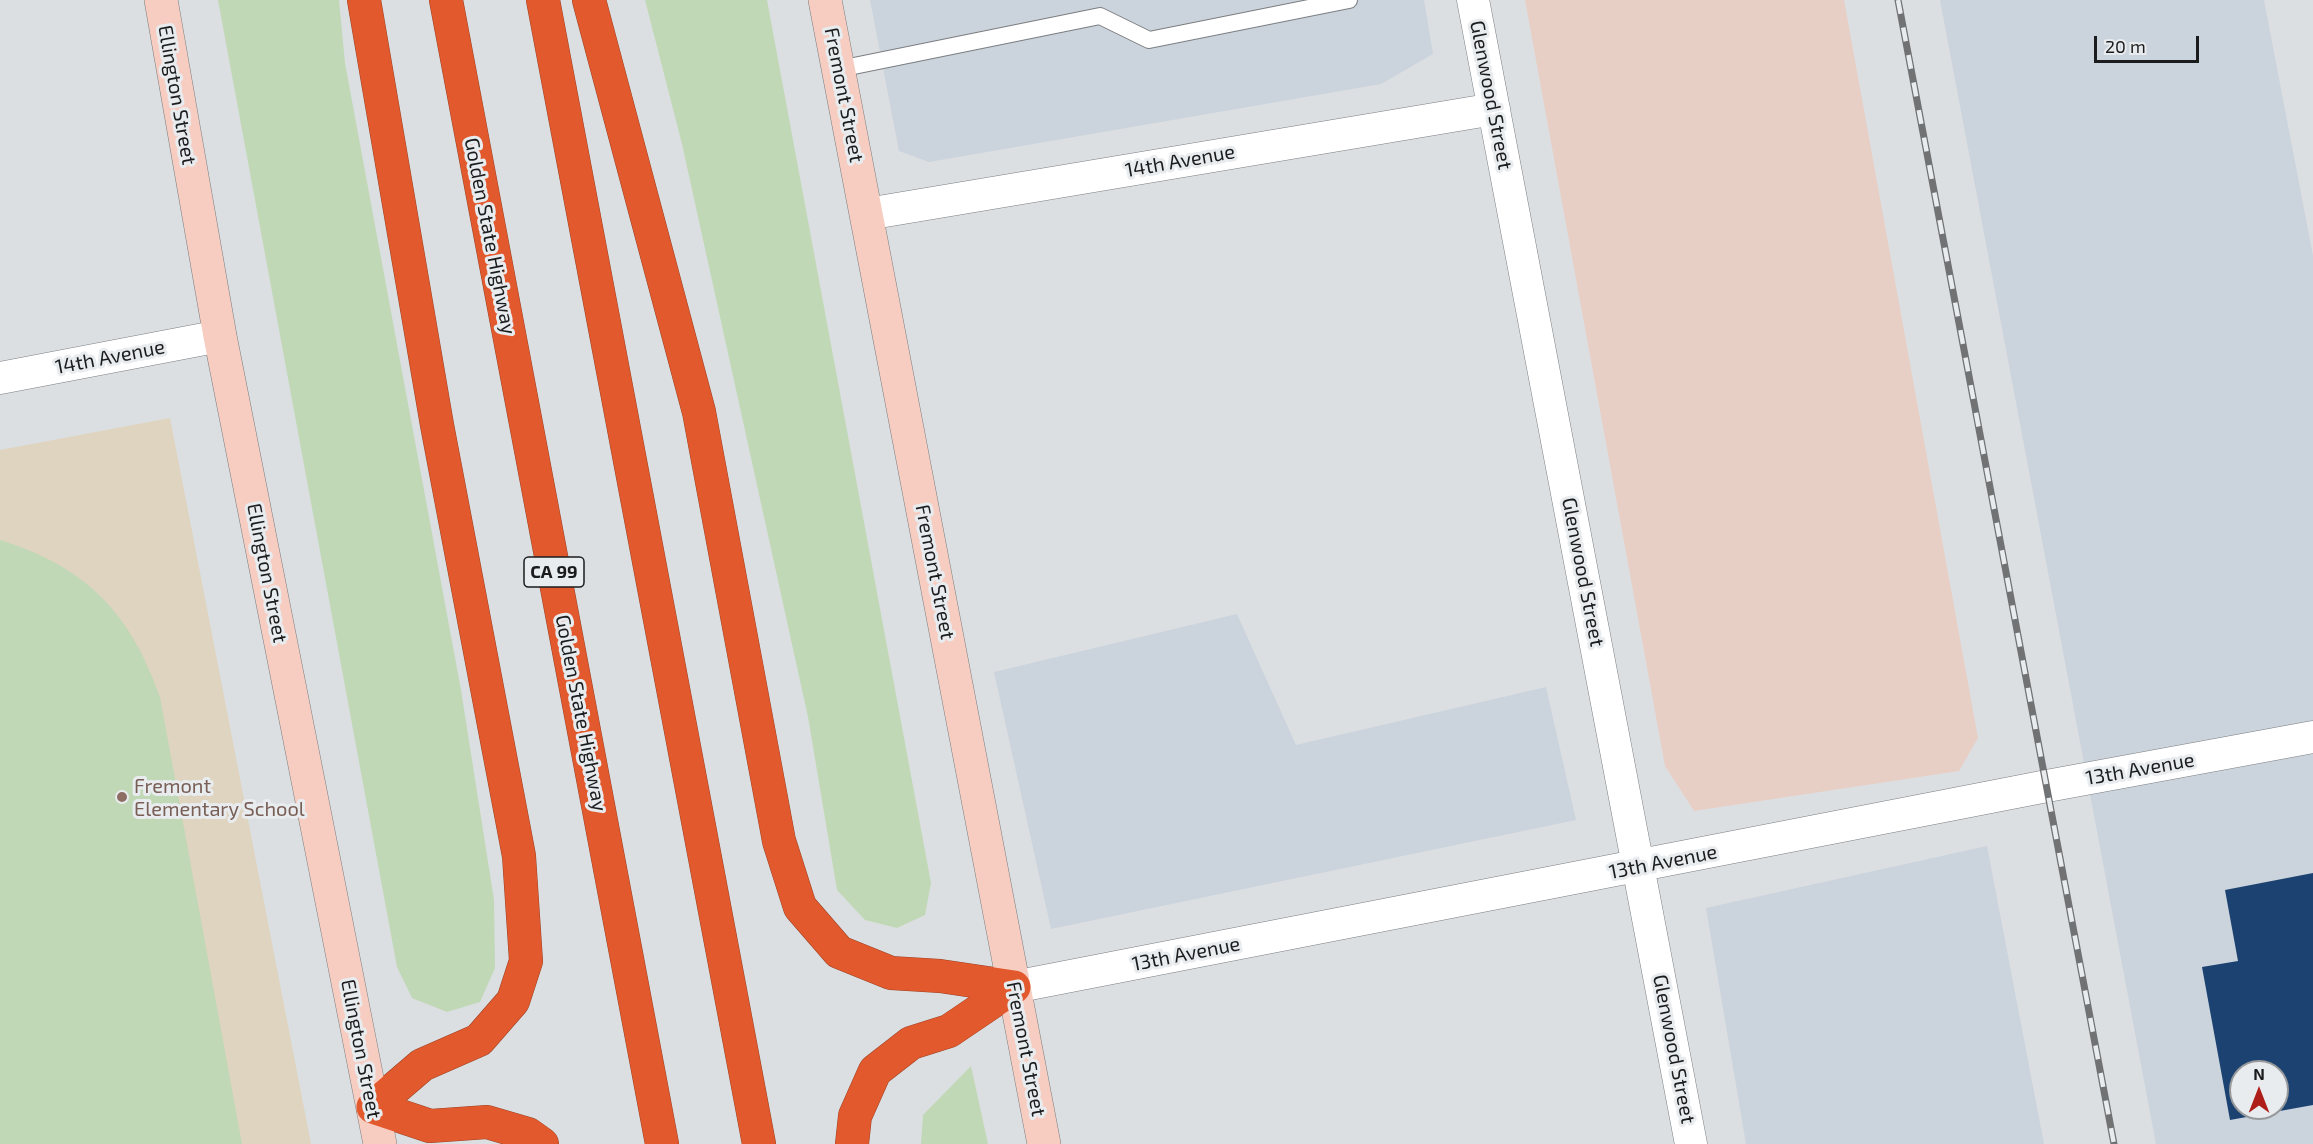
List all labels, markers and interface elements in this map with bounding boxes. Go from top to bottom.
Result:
street label: Glenwood Street [1465,18,1517,172]
street label: Ellington Street [153,23,201,167]
scale bar [2097,24,2202,62]
street label: Fremont Street [819,25,869,165]
text: 20 m [2105,35,2146,57]
street label: Golden State Highway [459,136,521,336]
street label: 14th Avenue [1123,140,1237,182]
street label: 14th Avenue [53,335,167,379]
street label: Glenwood Street [1557,495,1609,649]
street label: Ellington Street [242,501,292,645]
street label: Fremont Street [910,502,960,642]
road number: CA 99 [524,557,584,587]
street label: Golden State Highway [550,613,612,813]
street label: 13th Avenue [2084,748,2196,790]
place label: Fremont Elementary School [134,774,305,821]
marker: Fremont Elementary School [115,790,129,804]
street label: 13th Avenue [1607,840,1719,884]
street label: 13th Avenue [1130,932,1242,976]
street label: Glenwood Street [1648,972,1700,1126]
street label: Ellington Street [336,977,386,1121]
street label: Fremont Street [1001,979,1051,1119]
north arrow [2229,1060,2289,1120]
text: N [2253,1064,2265,1083]

